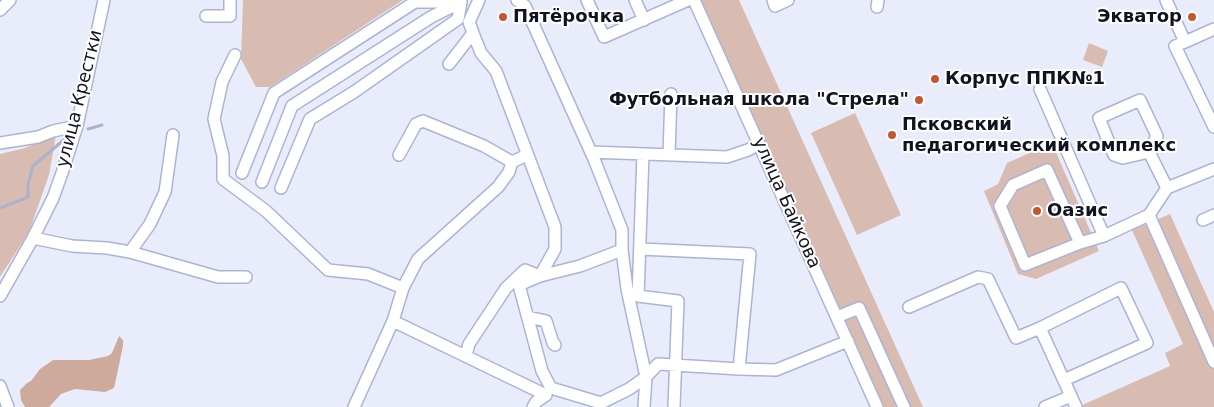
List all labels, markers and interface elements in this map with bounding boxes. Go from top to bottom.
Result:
place label: Пятёрочка [513,6,624,28]
place label: Экватор [1097,6,1182,28]
marker: Пятёрочка [497,11,509,23]
marker: Экватор [1186,11,1198,23]
street label: улица Крестки [52,28,108,170]
place label: Корпус ППК№1 [945,68,1105,90]
marker: Корпус ППК№1 [929,73,941,85]
place label: Футбольная школа "Стрела" [609,89,909,111]
marker: Футбольная школа "Стрела" [913,94,925,106]
place label: Псковский педагогический комплекс [902,114,1176,156]
marker: Псковский педагогический комплекс [886,129,898,141]
street label: улица Байкова [747,134,825,272]
place label: Оазис [1047,200,1108,222]
marker: Оазис [1031,205,1043,217]

